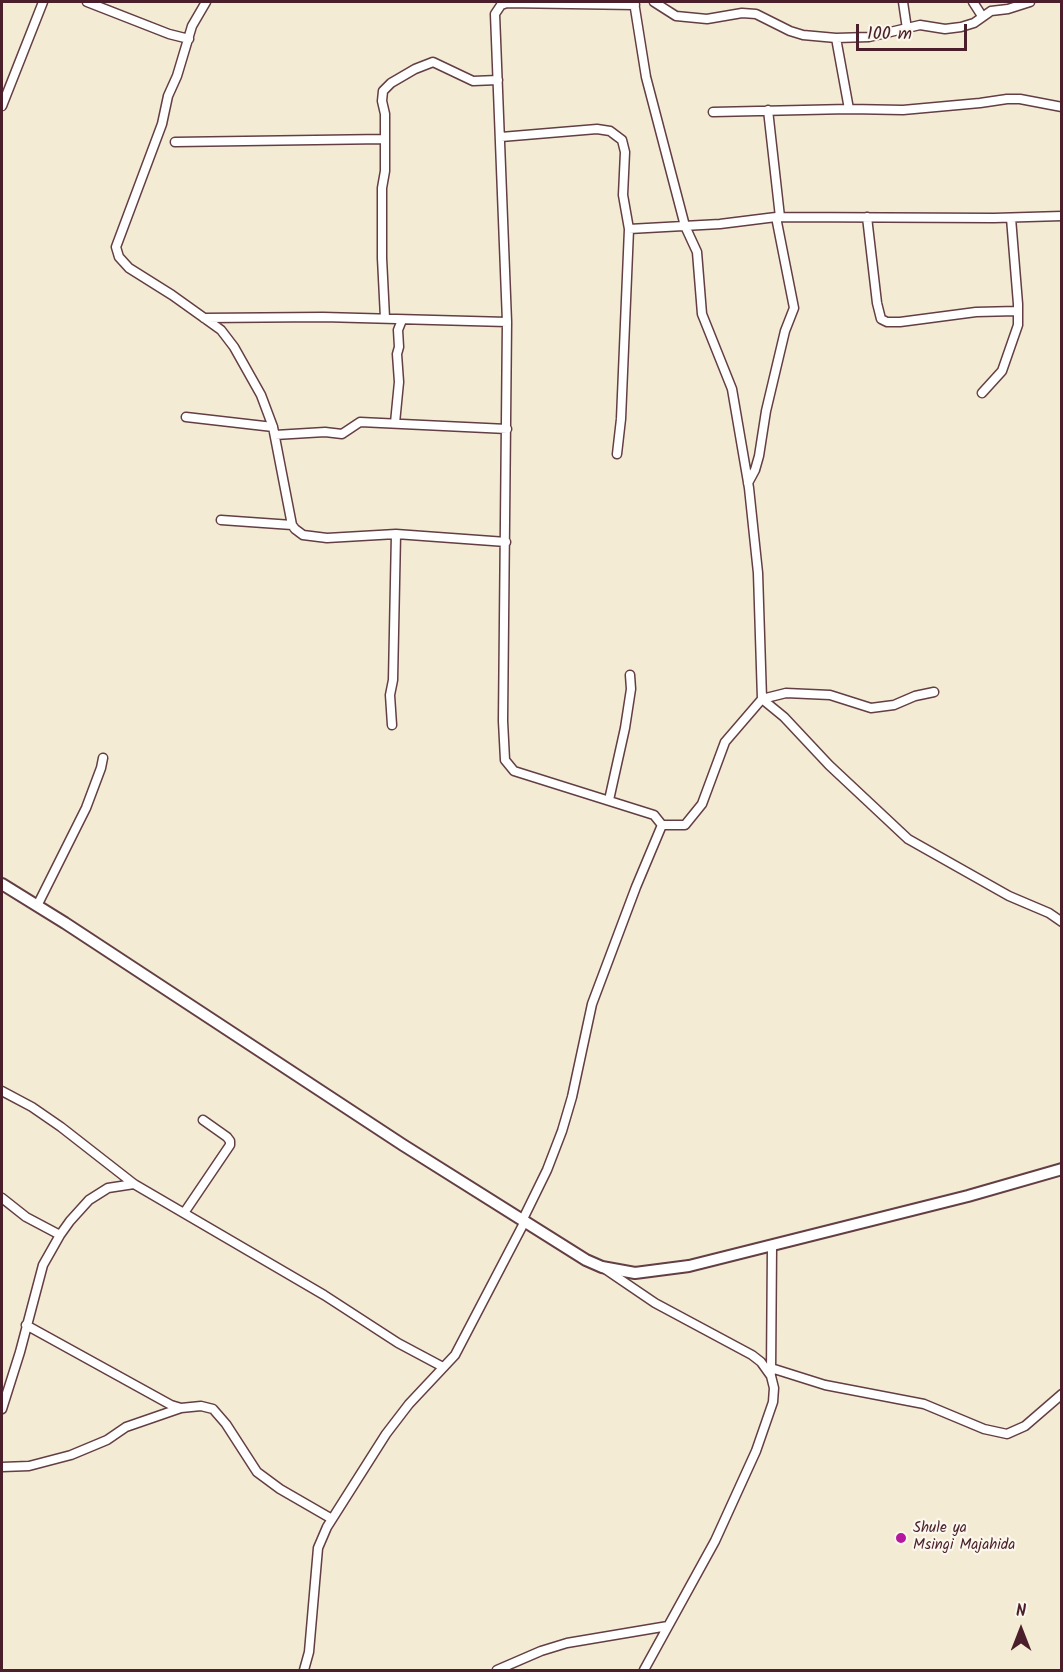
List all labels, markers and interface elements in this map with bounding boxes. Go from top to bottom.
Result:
scale bar [859,12,970,50]
text: 100 m [867,20,912,49]
place label: Shule ya Msingi Majahida [913,1520,1015,1555]
marker: Shule ya Msingi Majahida [894,1531,908,1545]
text: N [1016,1599,1026,1624]
north arrow [991,1600,1051,1660]

